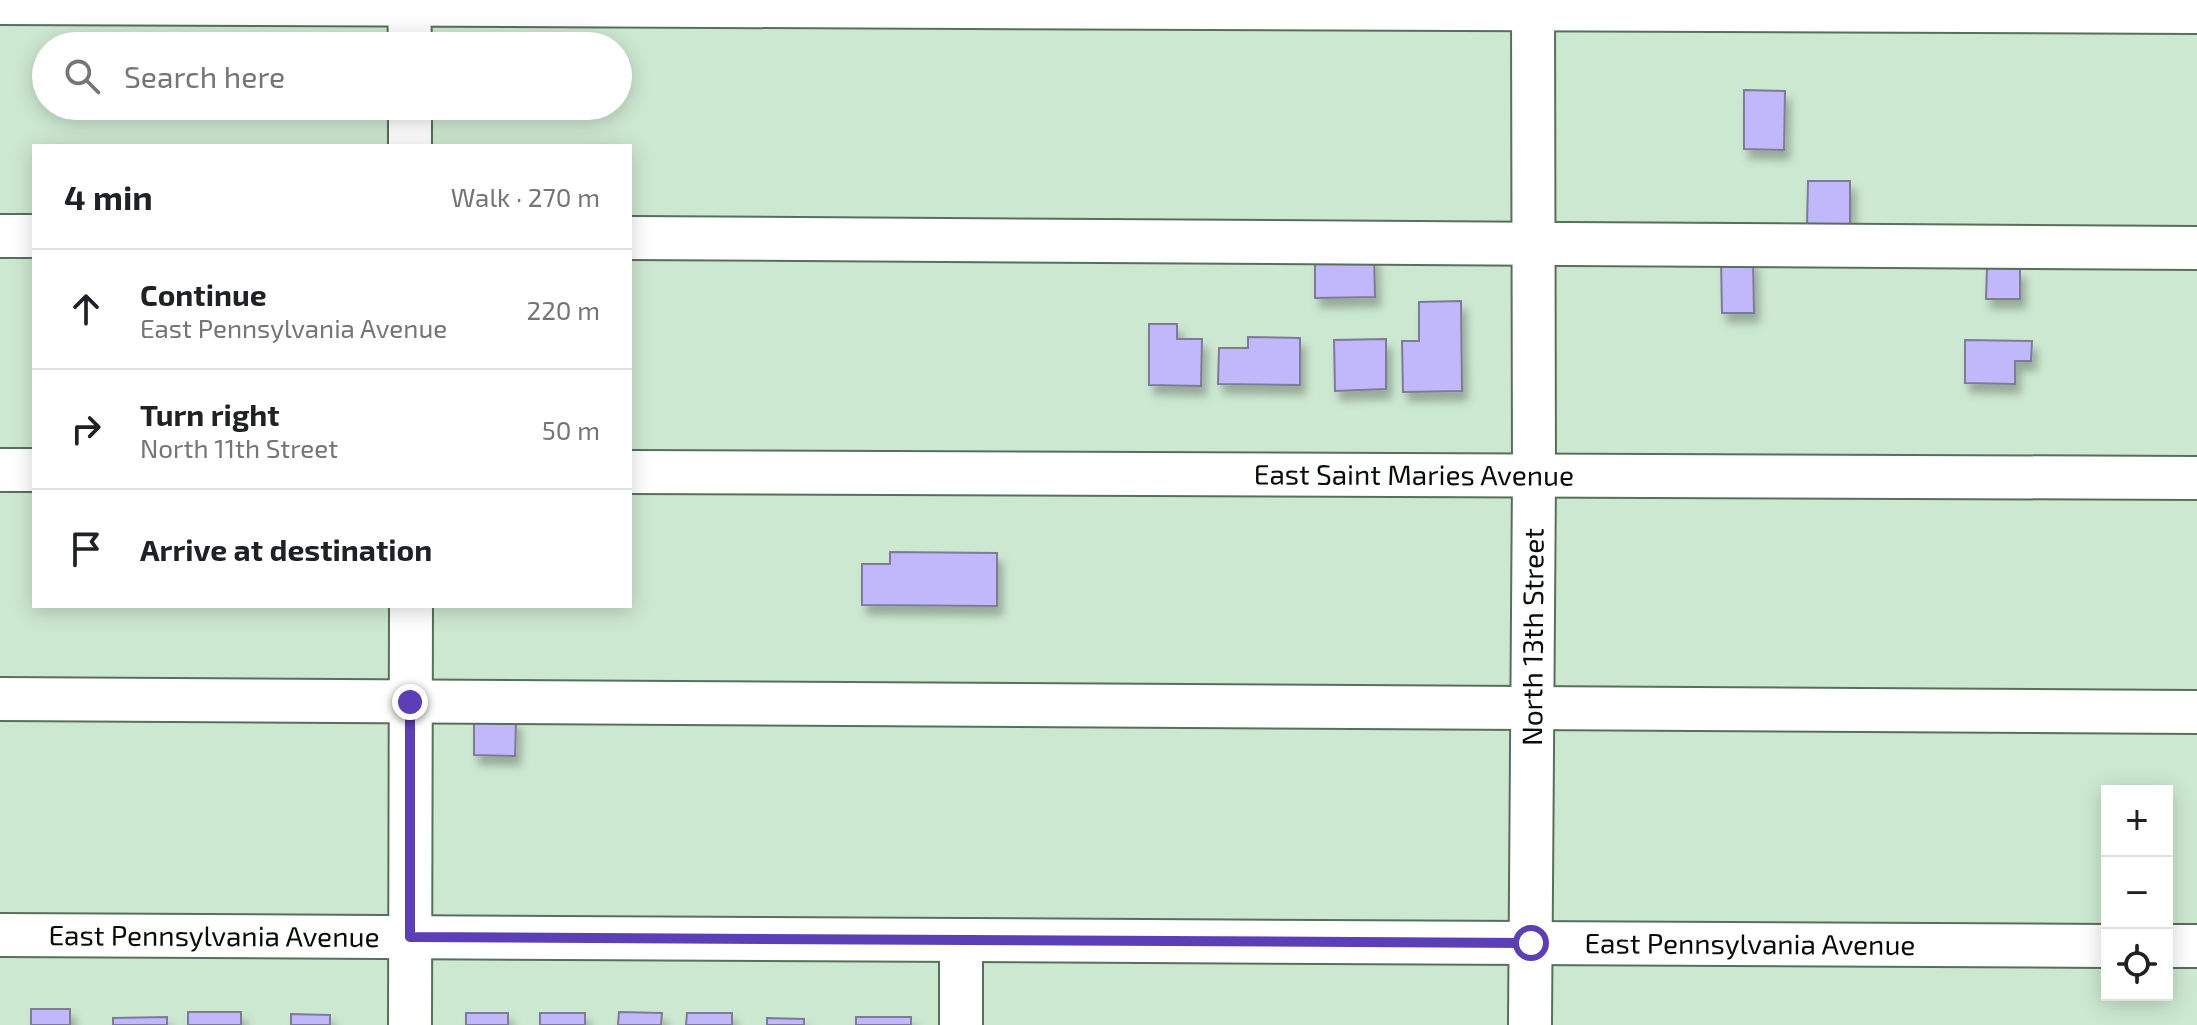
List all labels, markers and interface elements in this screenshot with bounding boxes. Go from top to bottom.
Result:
search box [32,32,632,120]
icon: search [60,54,104,98]
text: Search here [124,58,285,94]
text: 4 min [64,176,153,217]
text: Walk · 270 m [451,181,600,212]
text: Continue [140,276,267,312]
icon: ahead [64,287,108,331]
text: 220 m [527,294,600,325]
text: East Pennsylvania Avenue [140,312,447,343]
text: Turn right [140,396,280,432]
icon: right [64,407,108,451]
text: 50 m [542,414,600,445]
text: North 11th Street [140,432,338,463]
street label: East Saint Maries Avenue [1254,456,1574,492]
icon: arrive [64,527,108,571]
street label: North 13th Street [1514,528,1550,746]
text: Arrive at destination [140,531,432,567]
route end [392,684,428,720]
map controls [2101,785,2173,1001]
button: + [2101,785,2173,857]
button: − [2101,857,2173,929]
street label: East Pennsylvania Avenue [48,917,380,953]
route start [1513,925,1549,961]
street label: East Pennsylvania Avenue [1584,925,1916,961]
button: locate [2101,929,2173,1001]

